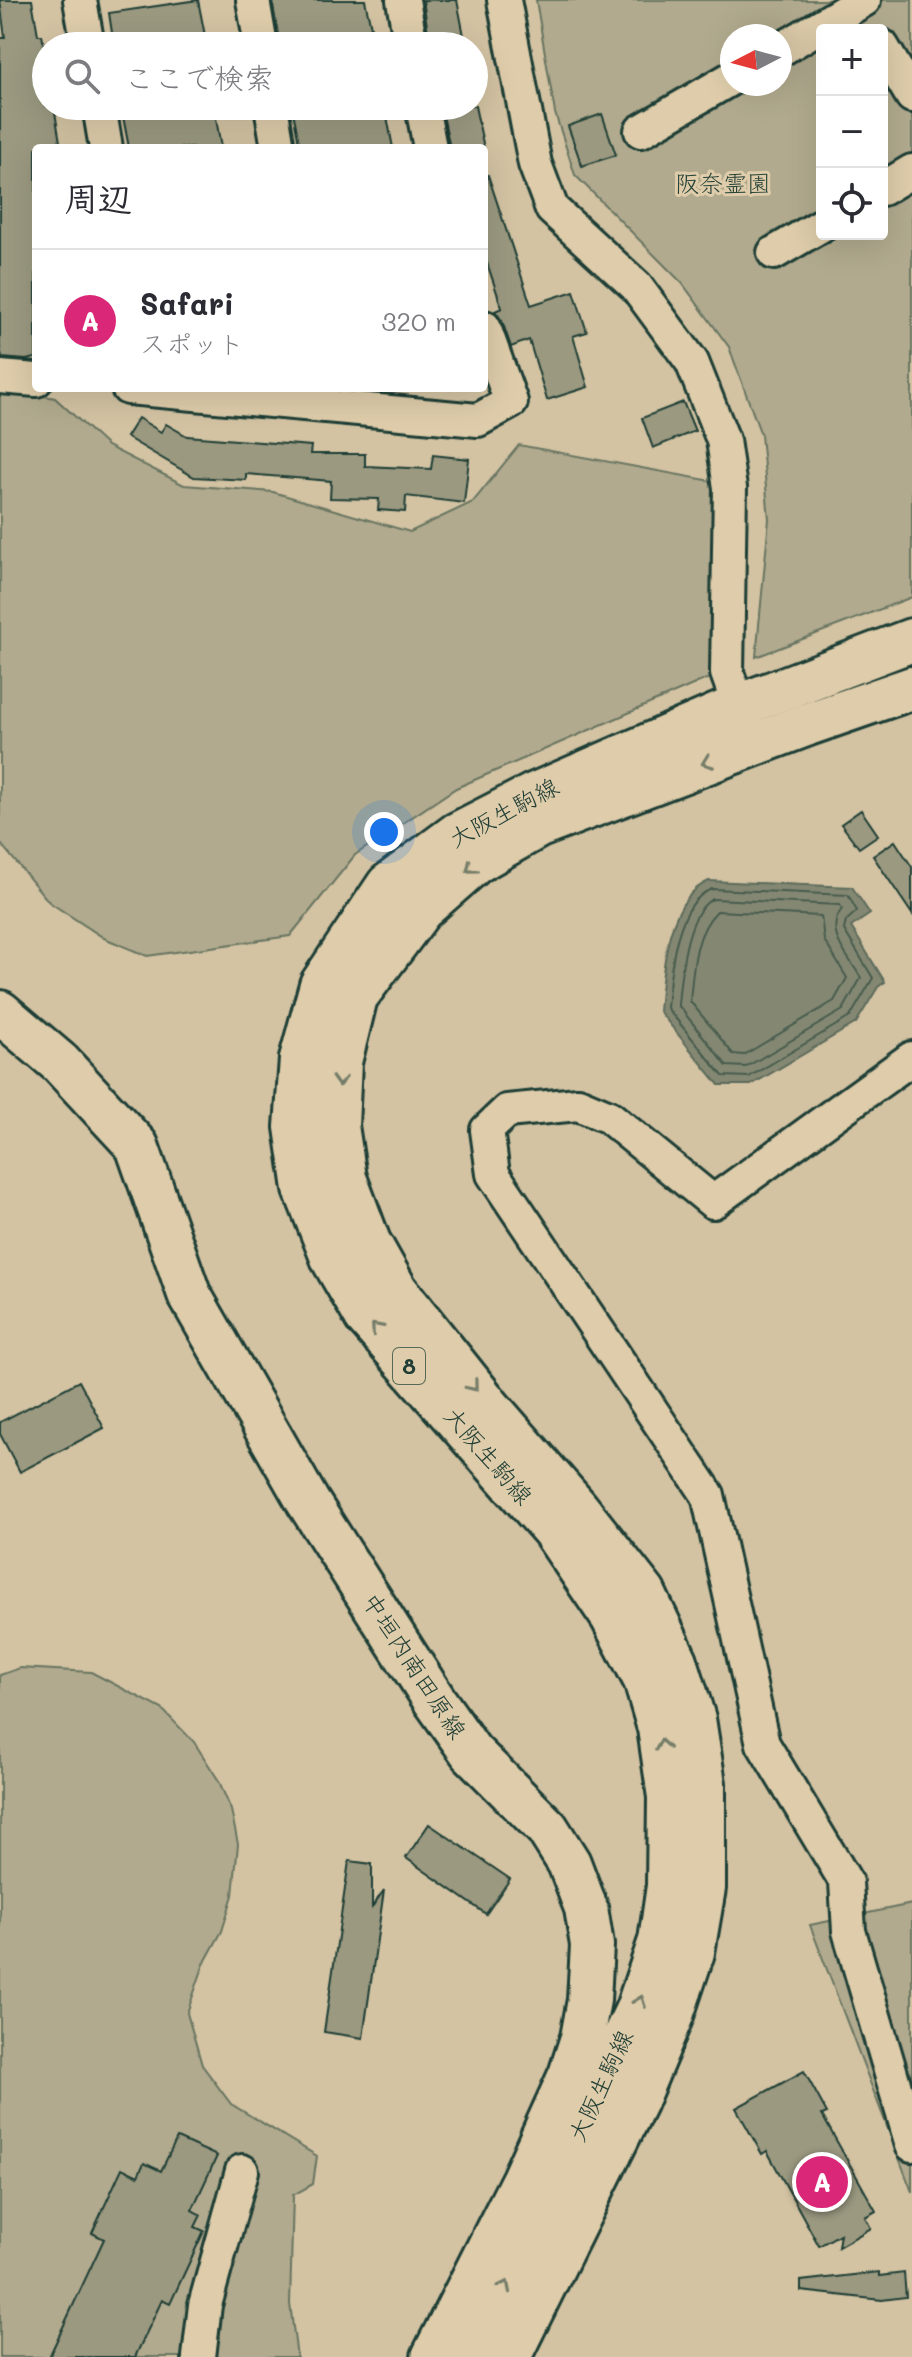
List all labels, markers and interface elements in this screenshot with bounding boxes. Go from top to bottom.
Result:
north arrow [720,24,792,96]
map controls [816,24,888,240]
button: + [816,24,888,96]
search box [32,32,488,120]
icon: search [60,54,104,98]
text: ここで検索 [124,57,274,97]
button: − [816,96,888,168]
park label: 阪奈霊園 [675,167,771,198]
button: locate [816,168,888,240]
text: 周辺 [64,175,132,220]
text: Safari [140,283,234,323]
text: A [81,304,99,338]
text: 320 m [381,304,456,338]
text: スポット [140,326,244,360]
one-way arrow [701,752,715,769]
street label: 大阪生駒線 [443,770,564,854]
your location [364,812,404,852]
one-way arrow [466,858,480,873]
one-way arrow [331,1075,348,1088]
one-way arrow [371,1323,386,1338]
road number: 8 [393,1348,425,1384]
one-way arrow [464,1377,478,1392]
street label: 大阪生駒線 [438,1400,540,1510]
street label: 中垣内南田原線 [357,1586,474,1744]
one-way arrow [654,1738,671,1752]
one-way arrow [630,1994,647,2008]
street label: 大阪生駒線 [560,2024,639,2146]
pin: A [796,2152,848,2212]
one-way arrow [495,2280,511,2295]

